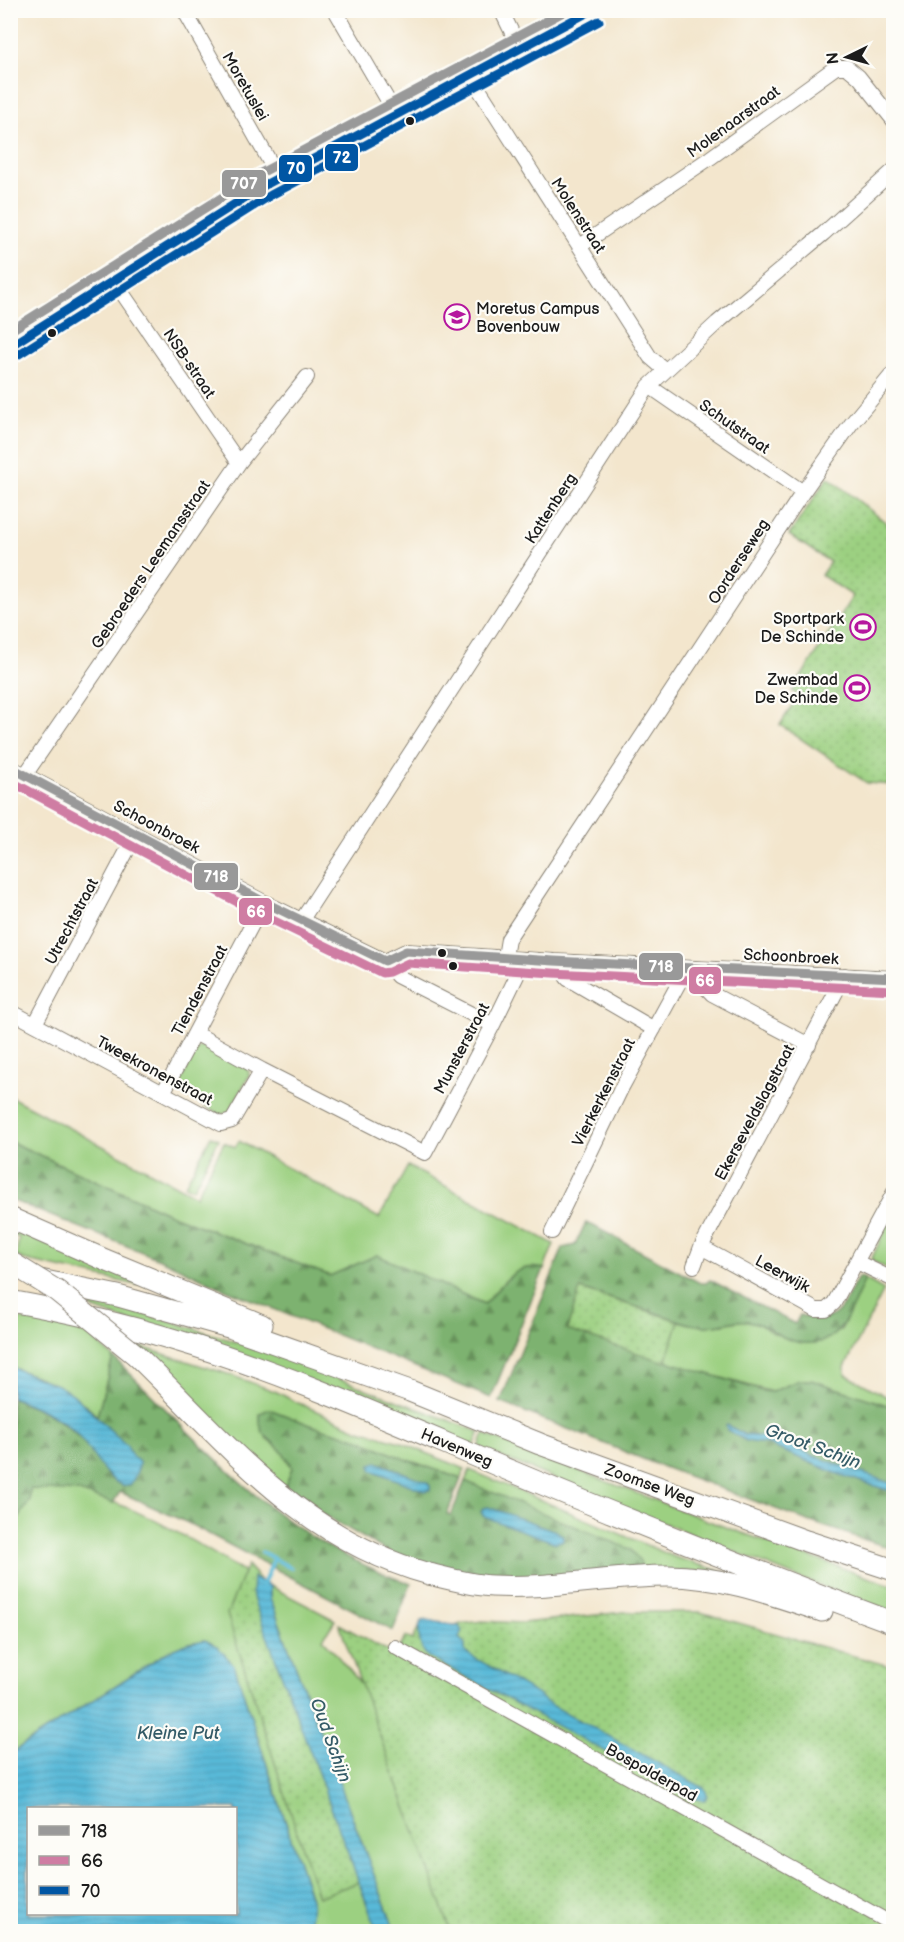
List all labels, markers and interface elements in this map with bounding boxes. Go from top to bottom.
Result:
north arrow [817,27,877,87]
street label: Moretuslei [217,49,272,124]
text: N [824,51,844,65]
street label: Molenaarstraat [684,82,784,162]
unlabelled marker [404,115,416,127]
line badge: 72 [324,143,359,172]
text: 72 [333,149,352,168]
line badge: 70 [278,154,313,183]
text: 70 [287,160,305,179]
line badge: 707 [221,169,267,198]
text: 707 [230,175,258,194]
street label: Molenstraat [546,175,609,257]
place label: Moretus Campus Bovenbouw [476,300,600,337]
school or university icon: Moretus Campus Bovenbouw [442,302,472,332]
street label: NSB-straat [159,325,219,402]
unlabelled marker [46,327,58,339]
street label: Schutstraat [695,396,773,459]
street label: Kattenberg [521,470,581,548]
street label: Gebroeders Leemansstraat [88,477,215,653]
street label: Oorderseweg [705,516,774,608]
place label: Sportpark De Schinde [761,610,844,647]
sports icon: Sportpark De Schinde [848,612,878,642]
place label: Zwembad De Schinde [755,671,838,708]
sports icon: Zwembad De Schinde [842,673,872,703]
street label: Schoonbroek [110,797,203,858]
line badge: 718 [193,862,239,891]
text: 718 [203,868,229,887]
street label: Utrechtstraat [42,875,103,968]
line badge: 66 [238,897,273,926]
text: 66 [246,903,266,922]
street label: Tiendenstraat [168,942,232,1039]
street label: Schoonbroek [743,946,839,969]
unlabelled marker [436,947,448,959]
line badge: 718 [638,952,684,981]
text: 718 [648,958,674,977]
unlabelled marker [447,960,459,972]
line badge: 66 [688,966,722,995]
text: 66 [695,972,715,991]
street label: Munsterstraat [430,1000,494,1098]
street label: Tweekronenstraat [93,1033,216,1110]
street label: Vierkerkenstraat [569,1035,640,1150]
street label: Ekerseveldslagstraat [711,1041,799,1184]
street label: Leerwijk [752,1252,813,1297]
water label: Groot Schijn [762,1420,863,1473]
street label: Havenweg [418,1425,495,1472]
street label: Zoomse Weg [601,1460,697,1511]
water label: Oud Schijn [306,1695,355,1785]
water label: Kleine Put [137,1723,220,1744]
street label: Bospolderpad [602,1740,700,1806]
legend [27,1807,237,1915]
text: 718 [81,1821,107,1842]
text: 66 [81,1851,103,1872]
text: 70 [81,1881,100,1902]

